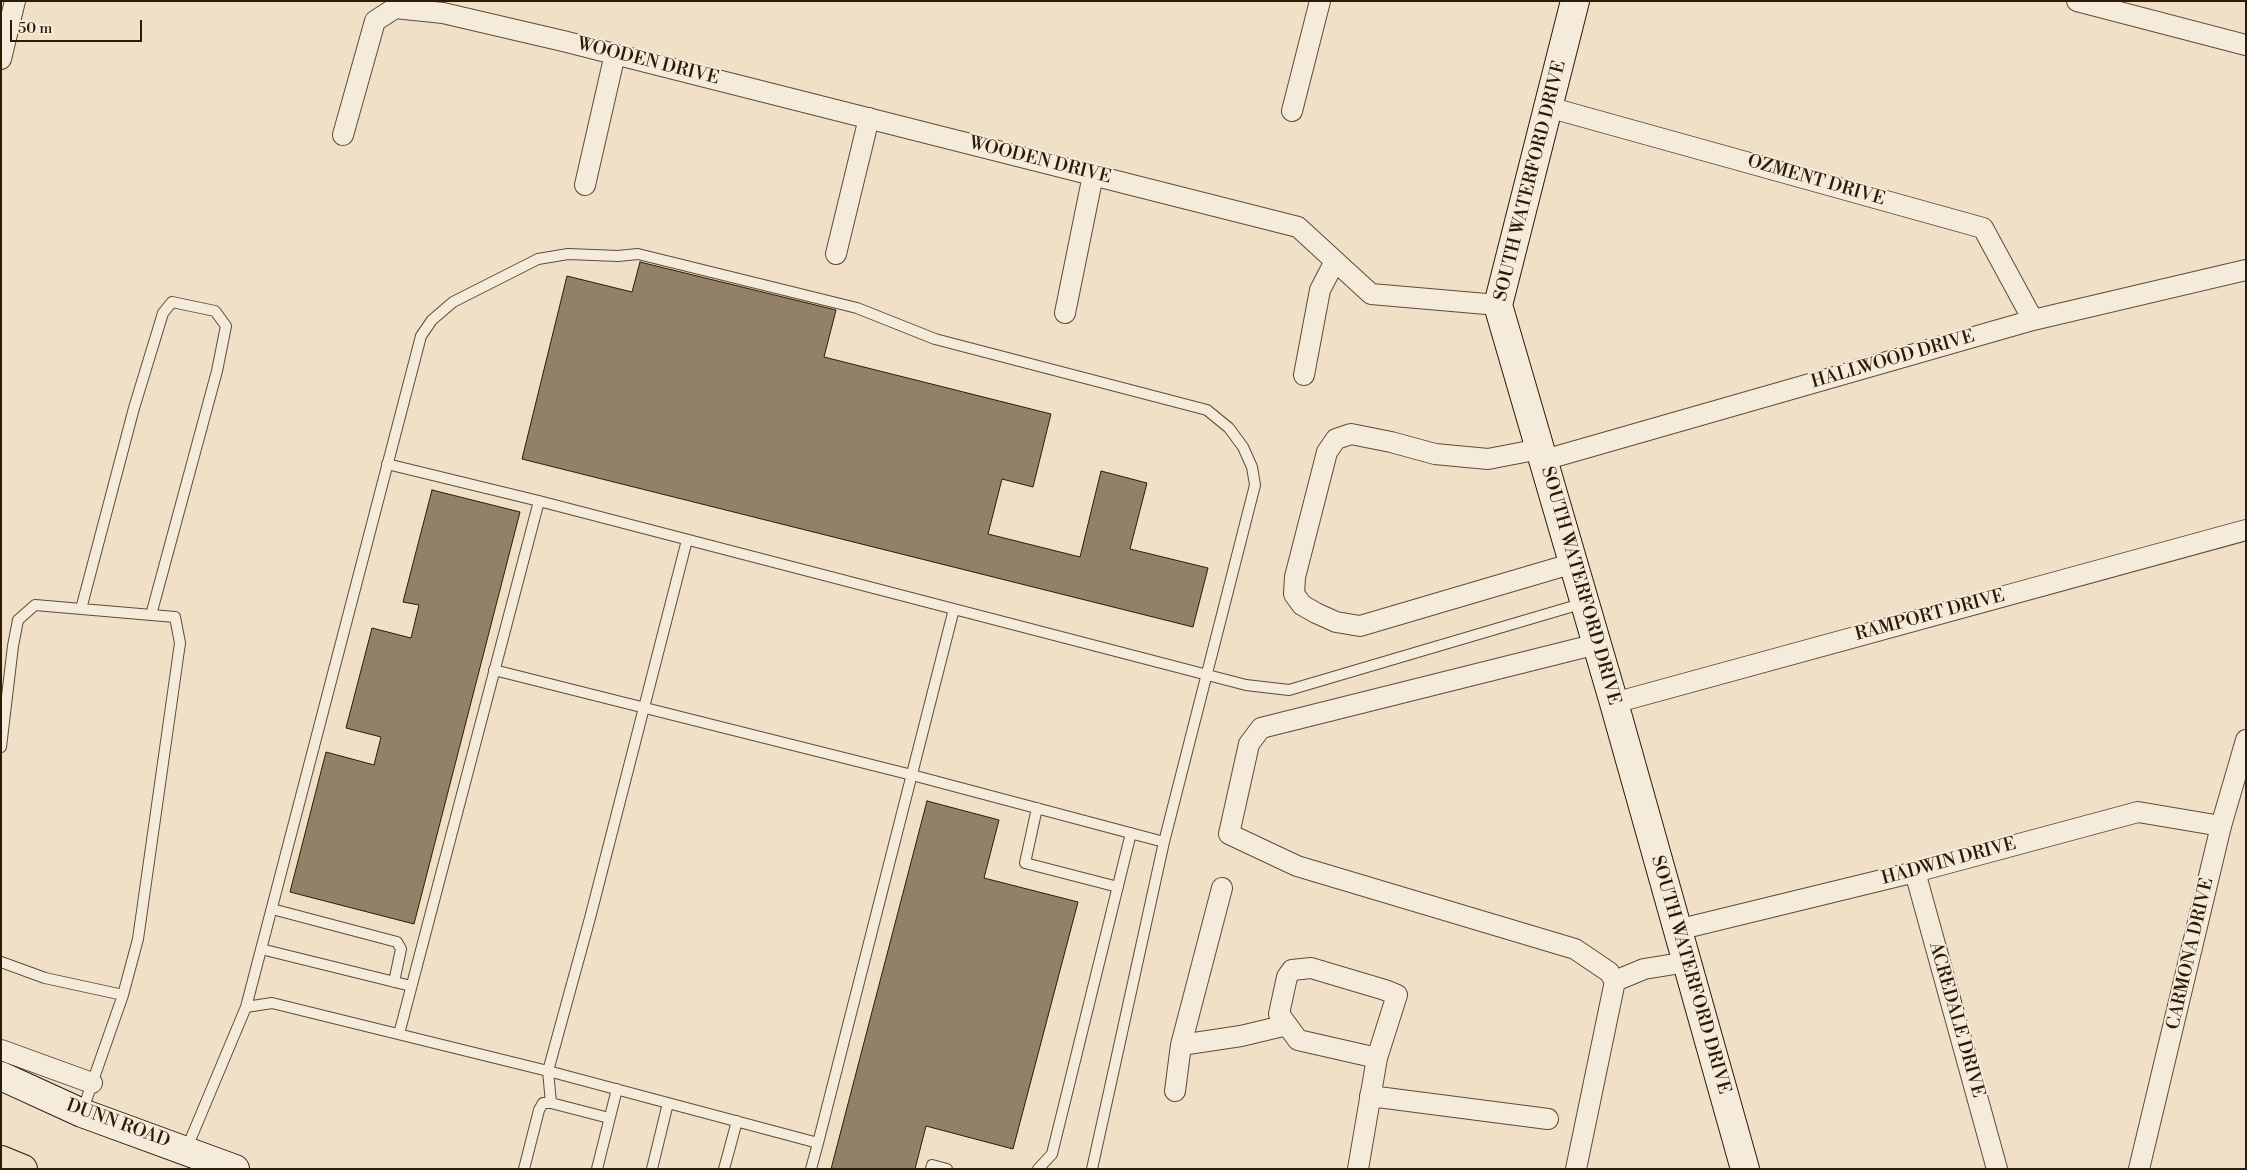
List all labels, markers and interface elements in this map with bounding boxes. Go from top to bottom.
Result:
scale bar [12,10,145,42]
text: 50 m [18,19,52,38]
street label: WOODEN DRIVE [575,34,721,90]
street label: SOUTH WATERFORD DRIVE [1491,59,1571,303]
street label: WOODEN DRIVE [967,133,1113,189]
street label: OZMENT DRIVE [1745,151,1887,211]
street label: HALLWOOD DRIVE [1809,326,1977,394]
street label: SOUTH WATERFORD DRIVE [1536,464,1624,708]
street label: RAMPORT DRIVE [1853,586,2007,646]
street label: HADWIN DRIVE [1879,834,2019,890]
street label: SOUTH WATERFORD DRIVE [1646,853,1734,1097]
street label: CARMONA DRIVE [2163,876,2219,1032]
street label: ACREDALE DRIVE [1923,940,1989,1100]
street label: DUNN ROAD [63,1095,173,1153]

